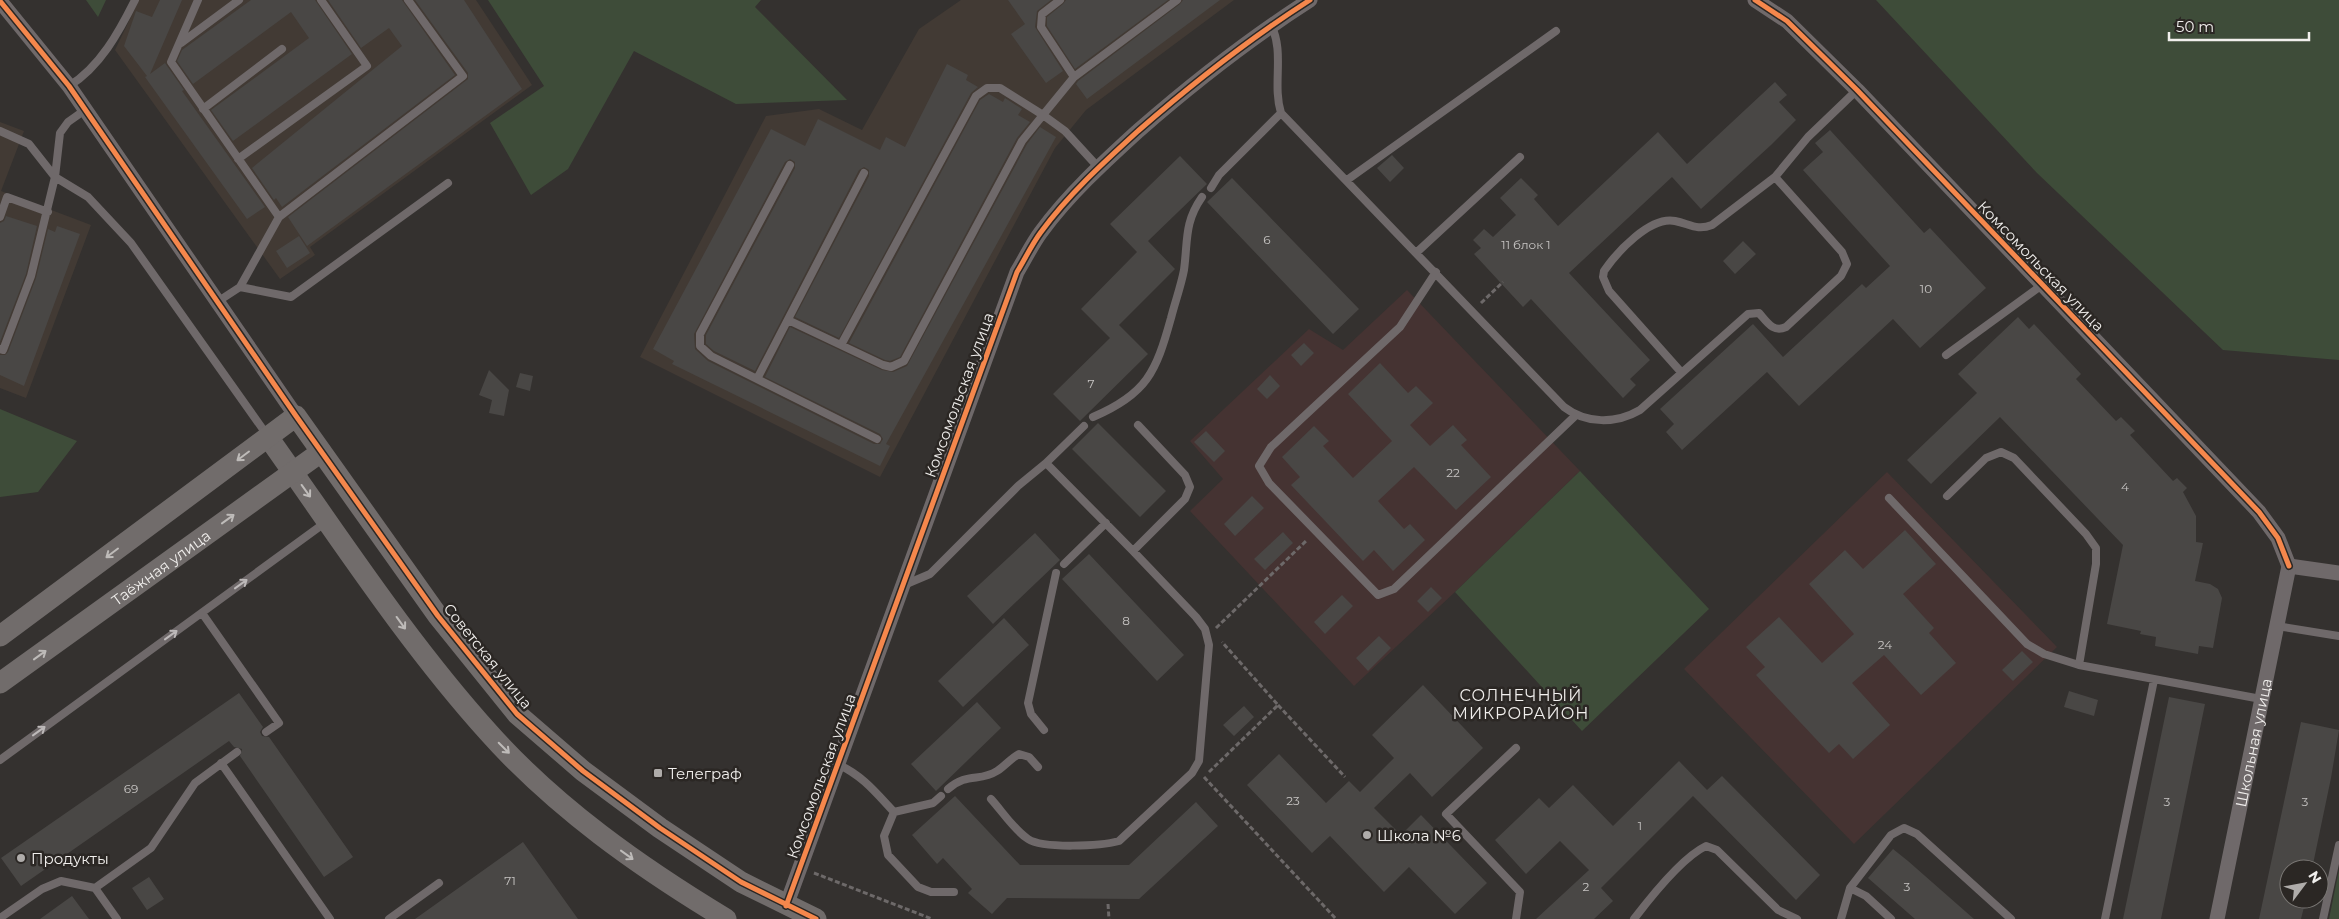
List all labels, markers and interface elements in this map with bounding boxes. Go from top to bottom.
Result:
scale bar [2169,10,2309,42]
text: 50 m [2176,17,2214,36]
street label: Комсомольская улица [1974,197,2108,335]
house number: 6 [1263,232,1271,247]
house number: 11 блок 1 [1501,237,1551,252]
house number: 10 [1920,281,1932,296]
street label: Комсомольская улица [920,310,998,480]
house number: 7 [1087,376,1095,391]
one-way arrow [237,450,250,461]
house number: 22 [1446,465,1460,480]
house number: 4 [2121,479,2129,494]
one-way arrow [301,484,312,497]
one-way arrow [221,514,235,524]
street label: Таёжная улица [108,525,214,609]
one-way arrow [106,547,119,558]
one-way arrow [234,579,248,589]
street label: Советская улица [440,599,536,713]
house number: 8 [1122,613,1130,628]
one-way arrow [396,616,406,630]
one-way arrow [164,630,178,640]
house number: 24 [1878,637,1892,652]
one-way arrow [32,650,46,660]
street label: Школьная улица [2231,677,2275,809]
district label: СОЛНЕЧНЫЙ МИКРОРАЙОН [1453,686,1589,723]
street label: Комсомольская улица [782,691,860,861]
one-way arrow [32,726,46,736]
one-way arrow [498,742,510,754]
place label: Телеграф [668,764,742,783]
marker: Телеграф [652,767,664,779]
house number: 69 [124,781,138,796]
house number: 23 [1286,793,1300,808]
house number: 3 [2164,794,2171,809]
house number: 3 [2302,794,2309,809]
house number: 1 [1638,818,1642,833]
place label: Школа №6 [1377,826,1461,845]
marker: Школа №6 [1361,829,1373,841]
place label: Продукты [31,849,109,868]
one-way arrow [620,849,633,860]
marker: Продукты [15,852,27,864]
north arrow [2279,859,2329,909]
text: N [2304,868,2326,887]
house number: 71 [504,873,516,888]
house number: 2 [1583,879,1590,894]
house number: 3 [1904,879,1911,894]

